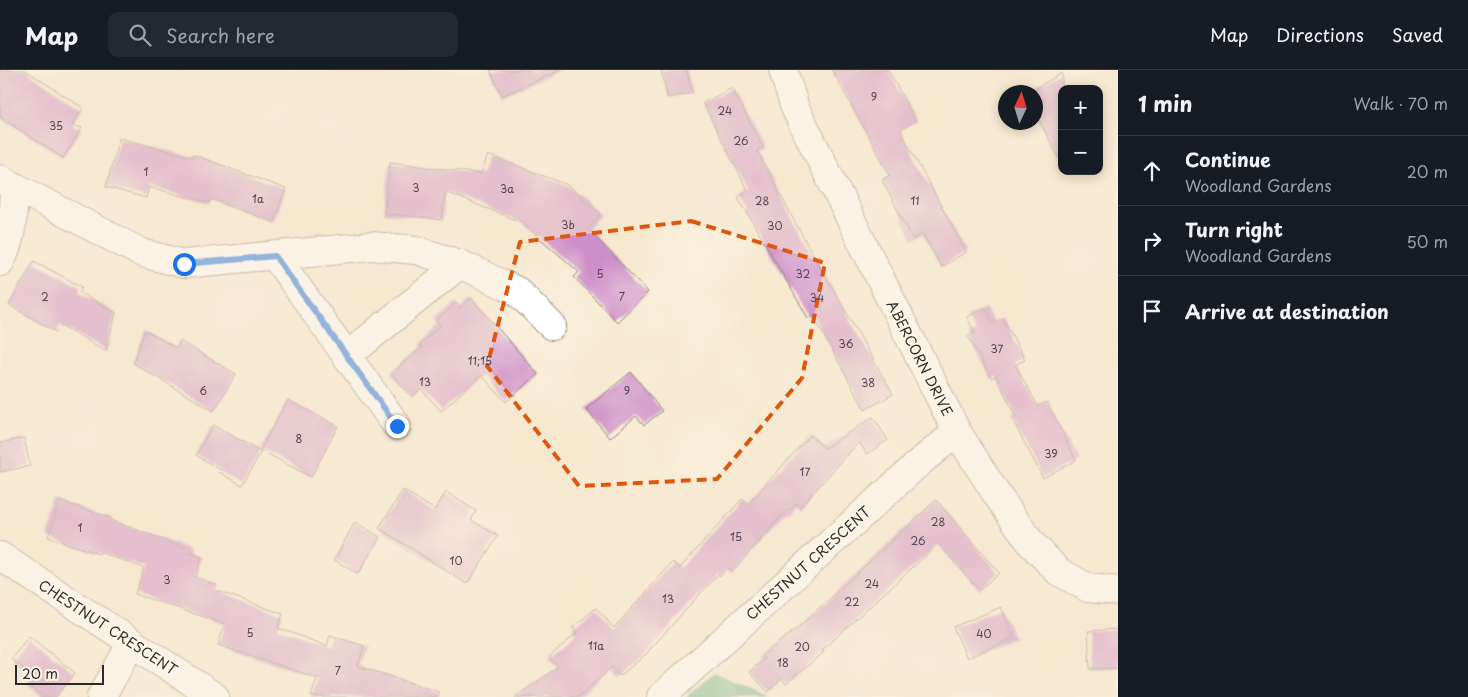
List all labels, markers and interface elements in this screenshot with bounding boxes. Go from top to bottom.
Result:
search box [108,12,458,57]
text: Map [25,17,78,53]
icon: search [126,21,154,49]
text: Search here [166,21,275,49]
text: Map [1210,21,1248,48]
text: Directions [1276,21,1364,48]
text: Saved [1392,21,1443,48]
north arrow [998,85,1043,130]
map controls [1058,85,1103,175]
button: + [1058,85,1103,130]
text: 1 min [1138,87,1192,119]
house number: 9 [871,88,877,105]
text: Walk · 70 m [1353,91,1448,115]
house number: 24 [718,102,732,119]
house number: 35 [49,117,63,134]
button: − [1058,130,1103,175]
house number: 26 [733,132,749,149]
text: Continue [1185,145,1271,173]
icon: ahead [1138,157,1166,185]
text: 20 m [1407,159,1448,183]
house number: 1 [144,163,149,180]
text: Woodland Gardens [1185,173,1332,197]
house number: 3 [412,179,420,196]
house number: 3a [500,180,514,197]
house number: 1a [252,190,264,207]
house number: 28 [755,192,769,209]
house number: 11 [910,192,920,209]
text: Turn right [1185,215,1283,243]
house number: 3b [561,216,575,233]
house number: 30 [767,217,783,234]
icon: right [1138,227,1166,255]
text: 50 m [1407,229,1448,253]
text: Woodland Gardens [1185,243,1332,267]
route start [173,253,196,276]
house number: 5 [596,265,604,282]
house number: 32 [796,265,811,282]
house number: 2 [41,288,49,305]
house number: 7 [619,288,625,305]
house number: 34 [810,289,824,306]
street label: ABERCORN DRIVE [882,296,958,420]
icon: arrive [1138,297,1166,325]
text: Arrive at destination [1185,297,1389,325]
house number: 36 [839,335,854,352]
house number: 37 [991,340,1004,357]
house number: 11;15 [468,352,492,369]
house number: 13 [419,373,431,390]
house number: 38 [861,374,875,391]
house number: 6 [199,382,207,399]
house number: 9 [624,382,630,399]
route end [386,415,409,438]
house number: 8 [296,430,303,447]
house number: 39 [1044,445,1058,462]
house number: 17 [800,463,811,480]
street label: CHESTNUT CRESCENT [741,501,875,625]
house number: 28 [931,513,945,530]
house number: 1 [78,519,83,536]
house number: 15 [730,528,742,545]
house number: 26 [910,532,926,549]
house number: 10 [450,552,462,569]
house number: 3 [163,571,171,588]
street label: CHESTNUT CRESCENT [35,574,182,680]
house number: 24 [865,575,879,592]
house number: 13 [662,590,674,607]
house number: 22 [845,593,859,610]
house number: 5 [246,624,254,641]
house number: 40 [976,625,992,642]
house number: 11a [588,637,604,654]
house number: 20 [794,638,810,655]
house number: 18 [777,654,789,671]
scale bar [15,662,104,685]
house number: 7 [335,662,341,679]
text: 20 m [22,663,58,684]

